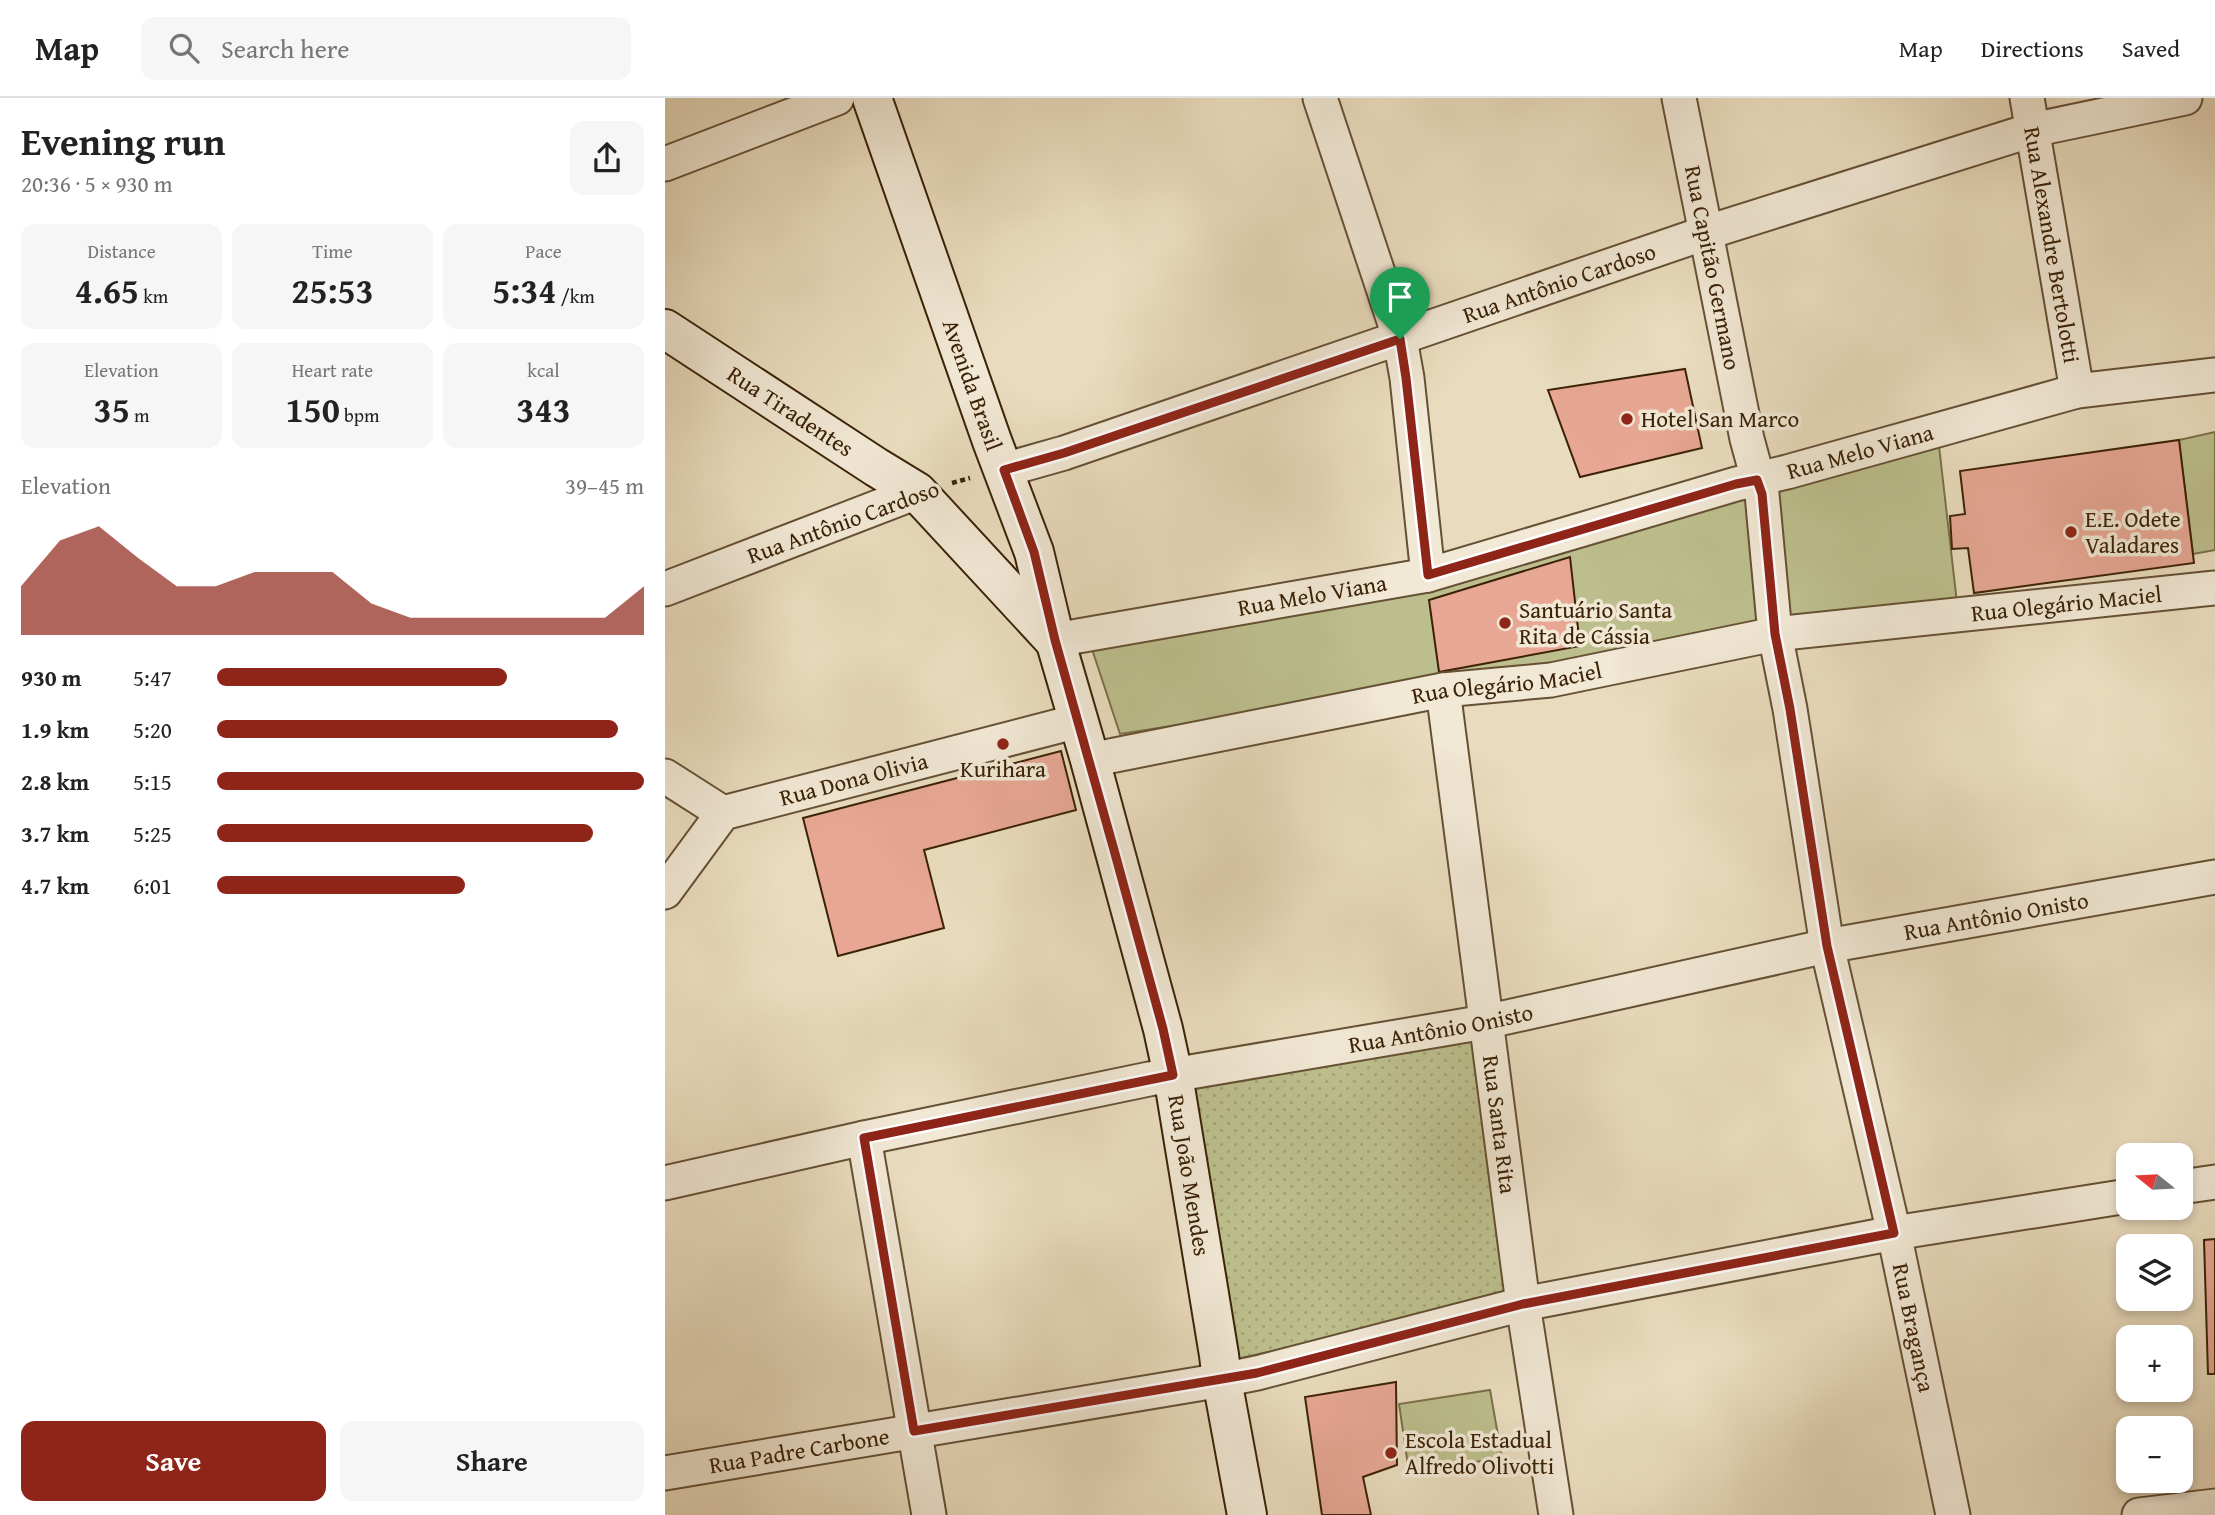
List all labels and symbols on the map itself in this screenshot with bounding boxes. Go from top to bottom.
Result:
street label: Rua Alexandre Bertolotti [2016,124,2089,366]
street label: Rua Capitão Germano [1677,162,1750,373]
street label: Rua Antônio Cardoso [1458,234,1660,331]
pin [1370,267,1430,339]
street label: Avenida Brasil [935,314,1011,455]
street label: Rua Tiradentes [721,357,861,464]
place label: Hotel San Marco [1641,402,1799,435]
marker: Hotel San Marco [1619,411,1635,427]
street label: Rua Melo Viana [1783,415,1937,487]
street label: Rua Antônio Cardoso [742,471,943,572]
place label: E.E. Odete Valadares [2085,502,2180,561]
marker: E.E. Odete Valadares [2063,524,2079,540]
street label: Rua Melo Viana [1235,565,1389,624]
street label: Rua Olegário Maciel [1969,577,2163,629]
place label: Santuário Santa Rita de Cássia [1519,593,1672,652]
marker: Santuário Santa Rita de Cássia [1497,615,1513,631]
street label: Rua Olegário Maciel [1409,653,1605,712]
marker: Kurihara [995,736,1011,752]
street label: Rua Dona Olivia [776,744,931,814]
place label: Kurihara [960,752,1046,785]
street label: Rua Antônio Onisto [1901,883,2091,948]
street label: Rua Antônio Onisto [1346,995,1536,1061]
street label: Rua Santa Rita [1475,1053,1525,1196]
street label: Rua João Mendes [1160,1092,1219,1258]
north arrow [2116,1143,2193,1220]
street label: Rua Bragança [1885,1260,1944,1395]
street label: Rua Padre Carbone [706,1419,892,1481]
place label: Escola Estadual Alfredo Olivotti [1405,1423,1554,1482]
marker: Escola Estadual Alfredo Olivotti [1383,1445,1399,1461]

